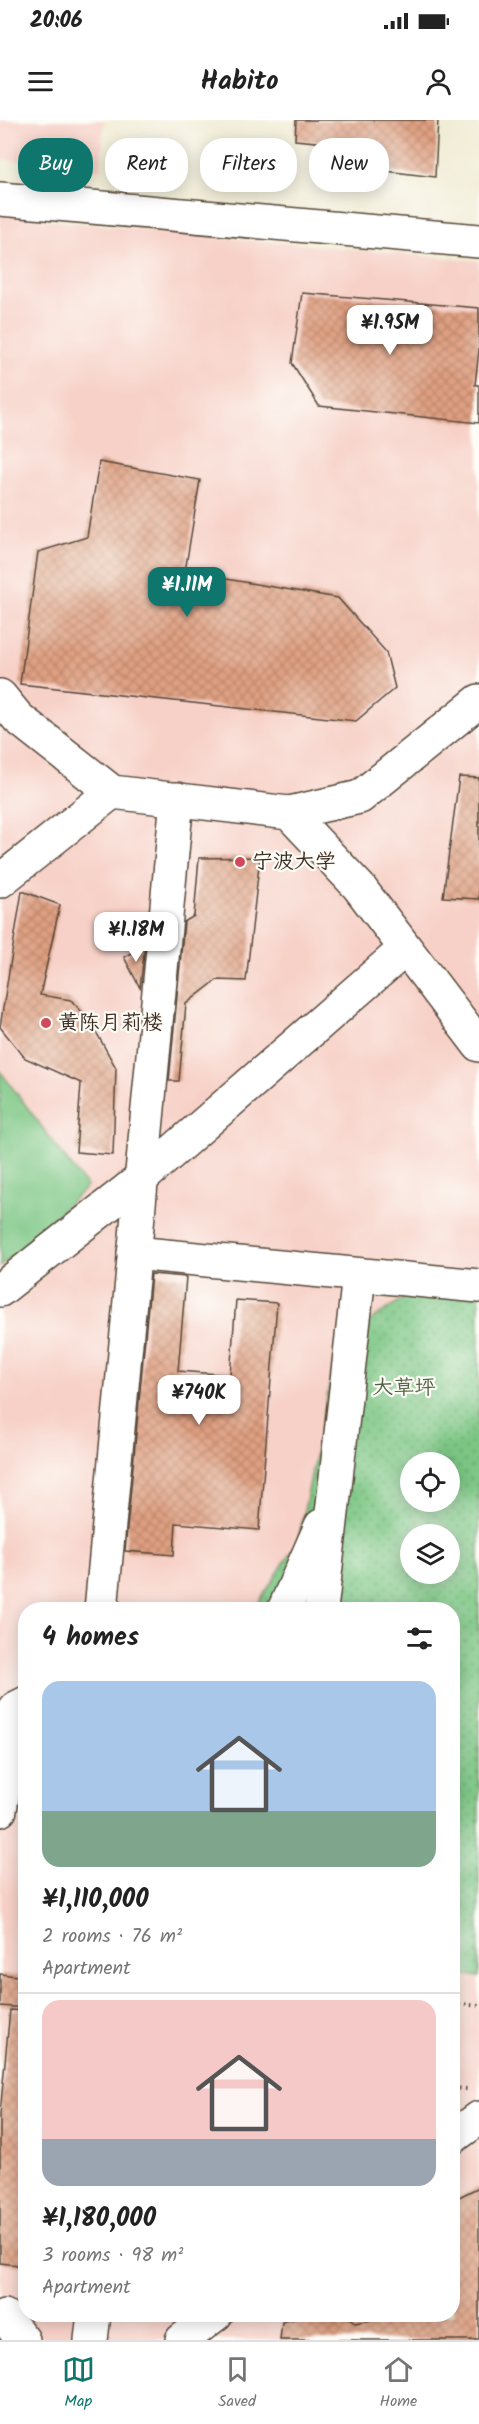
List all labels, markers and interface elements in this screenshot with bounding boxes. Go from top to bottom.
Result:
text: 20:06 [30,4,83,39]
text: Habito [200,60,279,103]
icon: menu [24,65,57,98]
icon: person [422,65,455,98]
chip: Buy [18,138,93,192]
chip: Rent [105,138,188,192]
chip: Filters [200,138,297,192]
chip: New [309,138,389,192]
pin: ¥1.95M [341,305,439,356]
text: ¥1.95M [361,308,419,340]
pin: ¥1.11M [138,567,236,618]
text: ¥1.11M [162,570,212,602]
place label: 宁波大学 [252,846,336,879]
marker: 宁波大学 [233,855,247,869]
pin: ¥1.18M [87,912,185,963]
text: ¥1.18M [108,915,164,947]
place label: 黄陈月莉楼 [58,1007,163,1040]
marker: 黄陈月莉楼 [39,1016,53,1030]
park label: 大草坪 [373,1372,436,1405]
pin: ¥740K [157,1375,241,1426]
text: ¥740K [172,1378,226,1410]
map controls [400,1452,460,1584]
button: locate [400,1452,460,1512]
button: layers [400,1524,460,1584]
text: 4 homes [42,1617,139,1659]
icon: filters [403,1622,436,1655]
icon: home [185,1720,293,1828]
text: ¥1,110,000 [42,1879,149,1921]
text: 2 rooms · 76 m² [42,1921,182,1953]
text: Apartment [42,1953,131,1985]
icon: home [185,2039,293,2147]
text: ¥1,180,000 [42,2198,156,2240]
text: 3 rooms · 98 m² [42,2240,183,2272]
text: Apartment [42,2272,131,2304]
tab: Map [62,2353,95,2414]
tab: Saved [218,2353,256,2414]
tab: Home [379,2353,417,2414]

